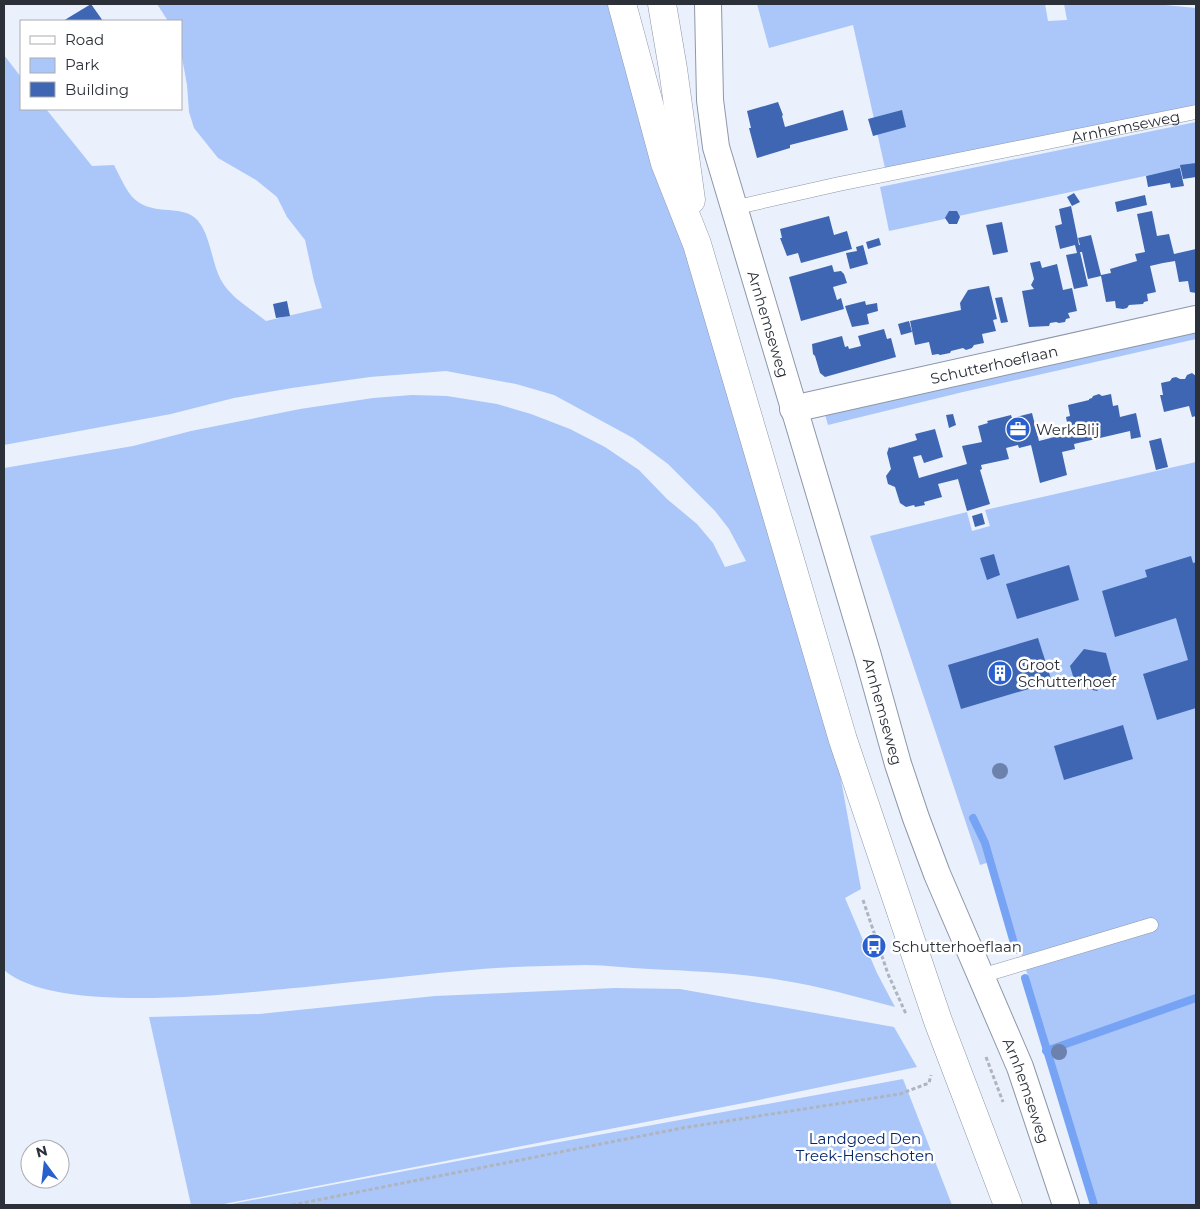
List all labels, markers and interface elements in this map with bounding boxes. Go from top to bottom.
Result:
legend [20,20,182,110]
text: Road [65,30,104,49]
text: Park [65,55,99,74]
text: Building [65,80,129,99]
street label: Arnhemseweg [1070,106,1182,146]
street label: Arnhemseweg [744,268,794,380]
street label: Schutterhoeflaan [928,341,1060,388]
office icon: WerkBlij [1005,416,1031,442]
place label: WerkBlij [1036,420,1099,439]
place label: Groot Schutterhoef [1018,655,1117,691]
street label: Arnhemseweg [859,656,907,767]
building icon: Groot Schutterhoef [987,660,1013,686]
bus stop icon: Schutterhoeflaan [861,933,887,959]
place label: Schutterhoeflaan [892,937,1022,956]
street label: Arnhemseweg [999,1035,1054,1146]
park label: Landgoed Den Treek-Henschoten [796,1129,934,1165]
north arrow [20,1139,70,1189]
text: N [34,1141,49,1162]

